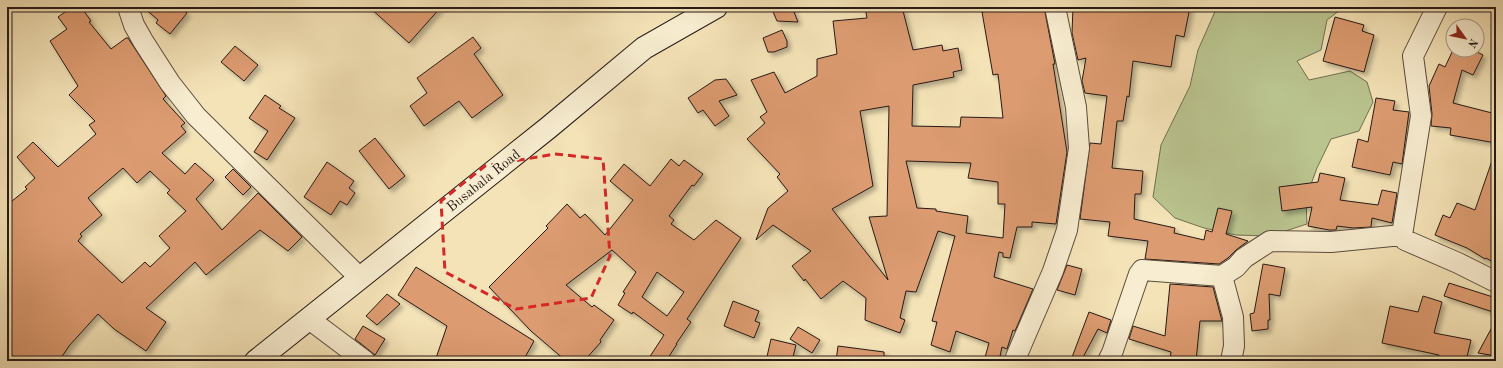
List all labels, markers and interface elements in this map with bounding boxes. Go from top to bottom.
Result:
north arrow [1445,18,1485,58]
text: N [1465,36,1479,50]
street label: Busabala Road [444,147,523,215]

